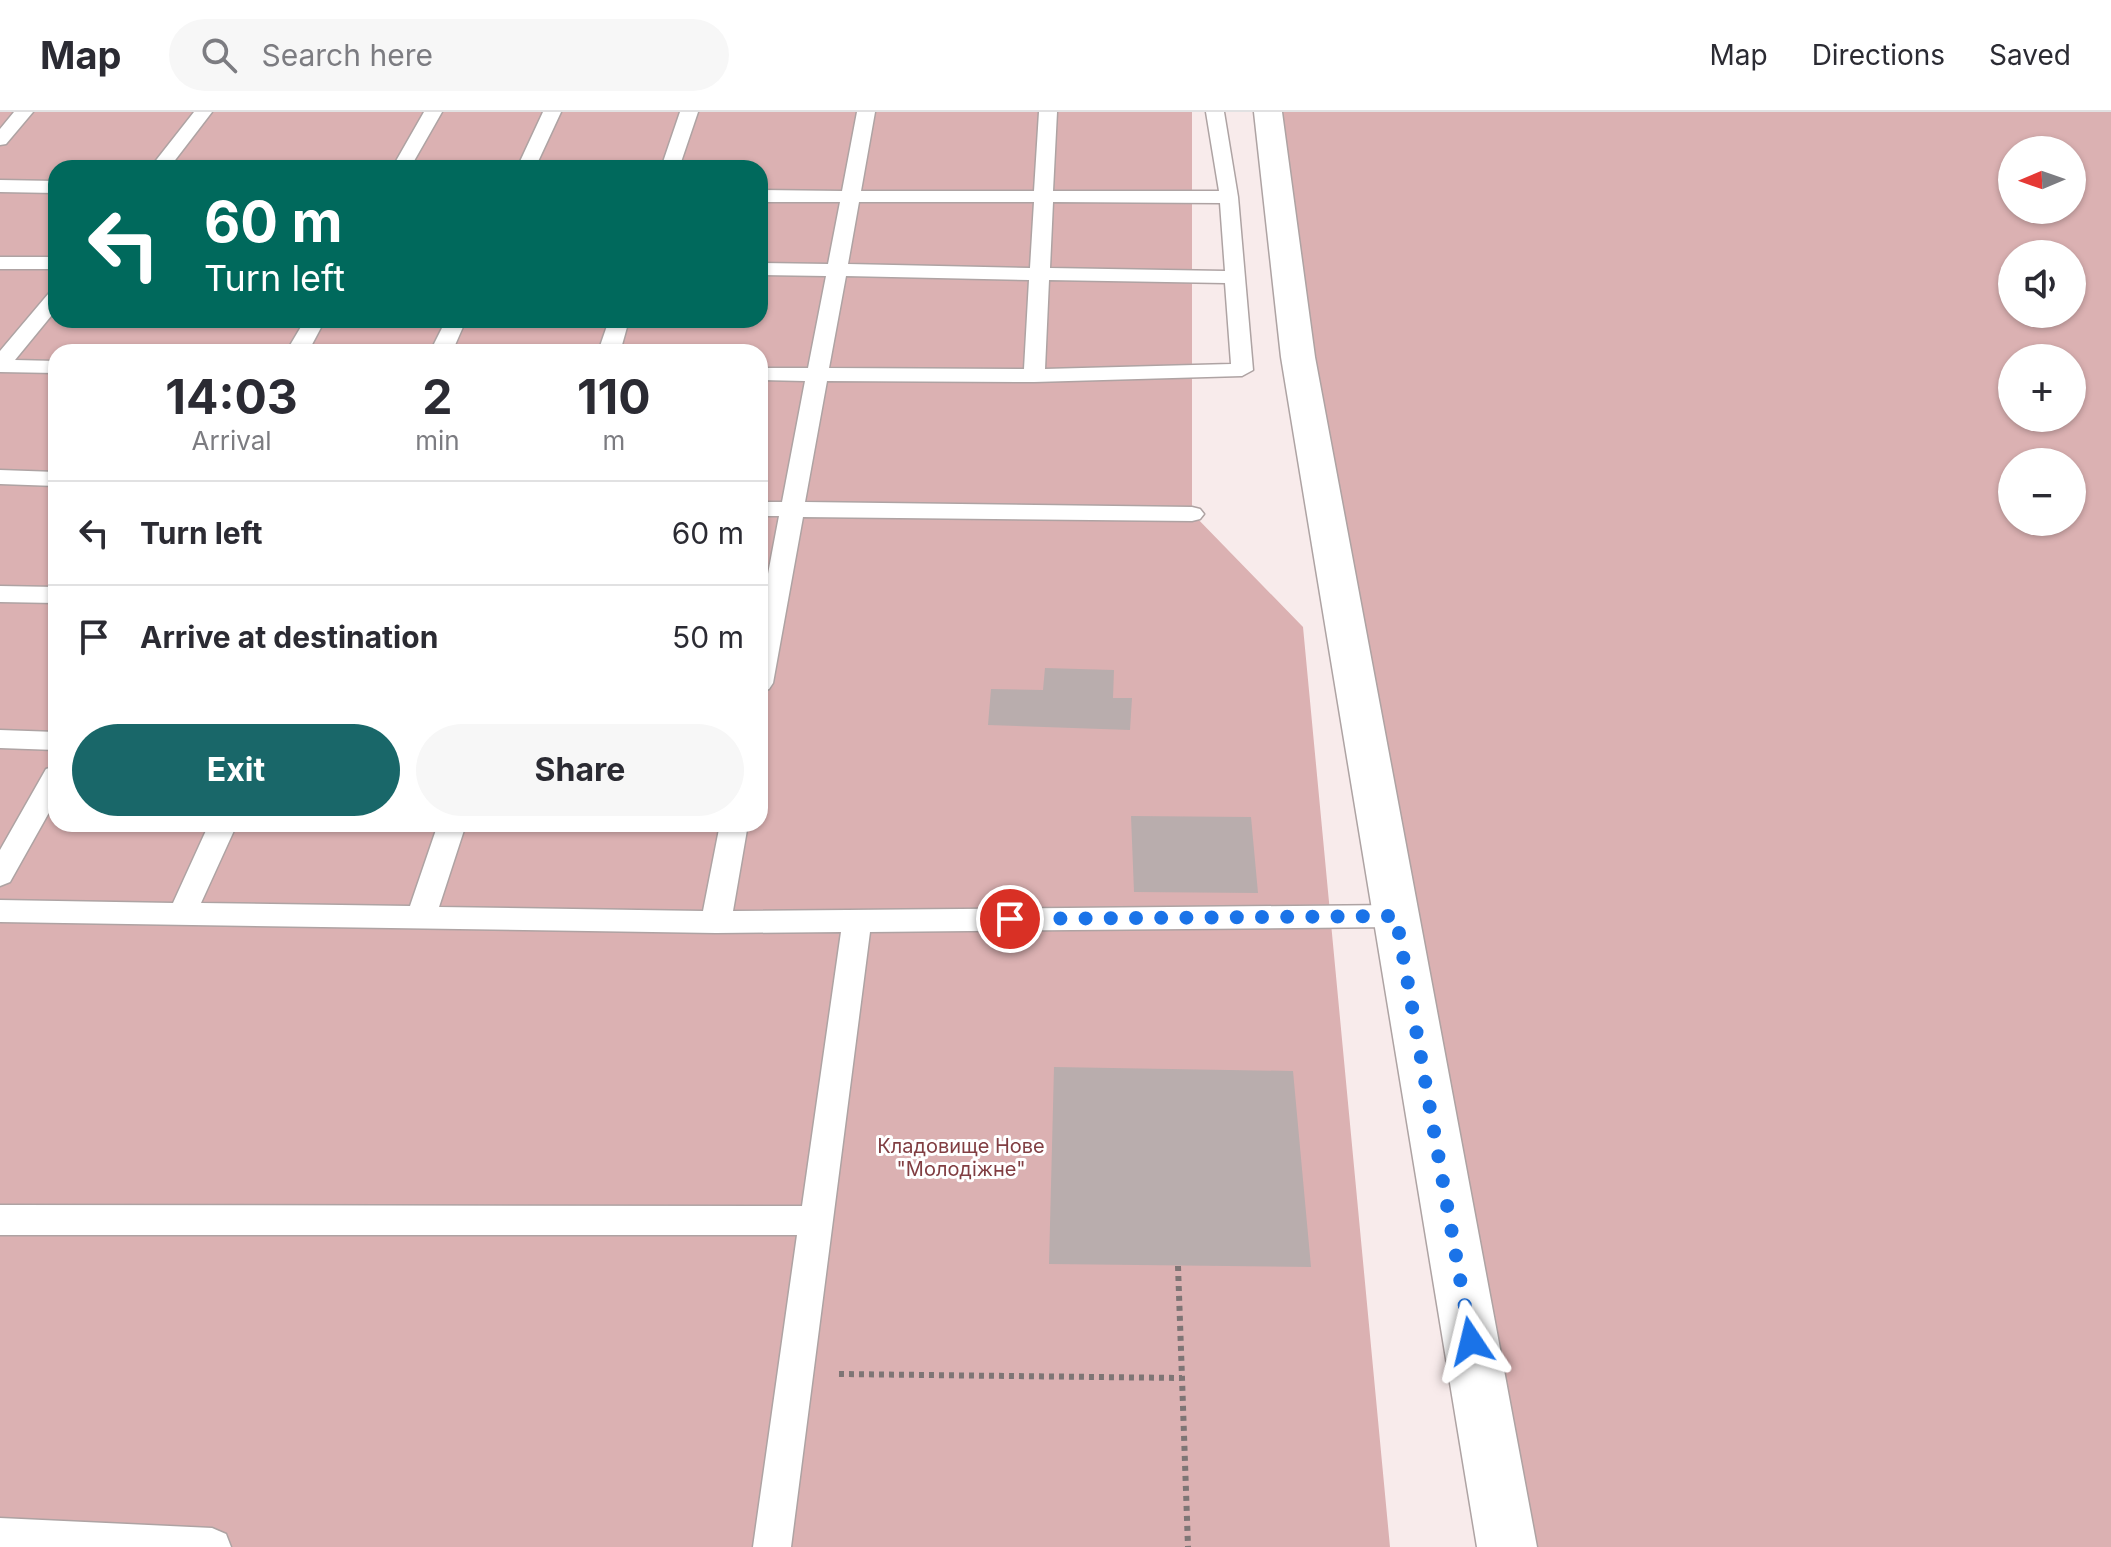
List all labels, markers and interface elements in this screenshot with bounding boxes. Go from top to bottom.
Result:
search box [169,19,729,91]
text: Map [40,32,121,78]
icon: search [197,33,241,77]
text: Search here [261,37,433,73]
text: Map [1709,38,1768,72]
text: Directions [1812,38,1945,72]
text: Saved [1989,38,2071,72]
north arrow [1998,136,2086,224]
map controls [1998,136,2086,536]
text: 60 m [204,188,343,256]
icon: left [72,192,176,296]
button: sound [1998,240,2086,328]
text: Turn left [204,256,345,300]
button: + [1998,344,2086,432]
text: 14:03 [165,367,298,426]
text: 2 [422,367,453,426]
text: 110 [577,367,651,426]
text: Arrival [192,425,272,456]
text: min [415,425,460,456]
text: m [602,425,625,456]
button: − [1998,448,2086,536]
icon: left [72,511,116,555]
text: Turn left [140,515,262,551]
text: 60 m [672,515,744,551]
icon: arrive [72,615,116,659]
text: Arrive at destination [140,619,438,655]
text: 50 m [672,619,744,655]
button: Exit [72,724,400,816]
button: Share [416,724,744,816]
pin [976,885,1044,953]
icon: arrive [988,897,1032,941]
park label: Кладовище Нове "Молодіжне" [877,1134,1045,1181]
position arrow [1429,1299,1513,1383]

